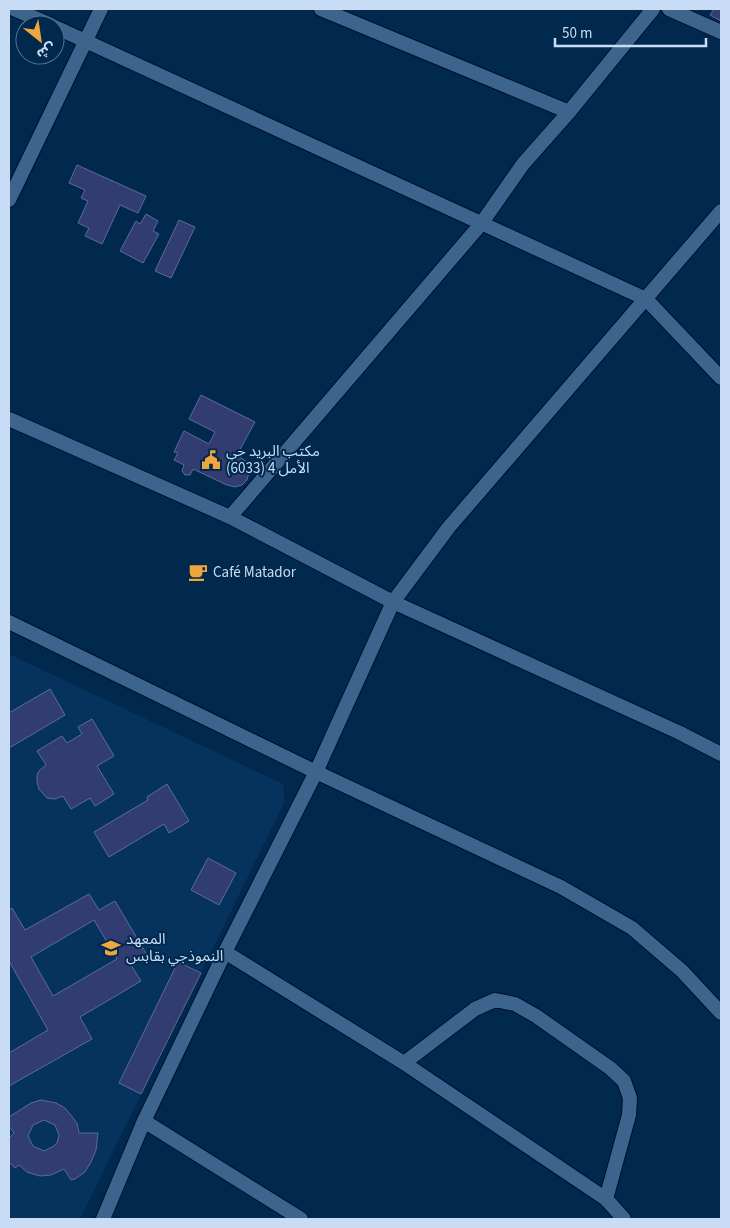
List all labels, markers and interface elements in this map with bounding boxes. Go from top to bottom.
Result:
north arrow [15,15,65,65]
scale bar [555,15,706,47]
text: 50 m [562,23,592,44]
text: ش [33,37,59,64]
place label: مكتب البريد حي الأمل 4 (6033) [226,441,320,479]
public building icon: مكتب البريد حي الأمل 4 (6033) [200,449,222,471]
cafe icon: Café Matador [187,561,209,583]
place label: Café Matador [213,562,297,583]
place label: المعهد النموذجي بقابس [126,929,223,967]
school or university icon: المعهد النموذجي بقابس [100,937,122,959]

